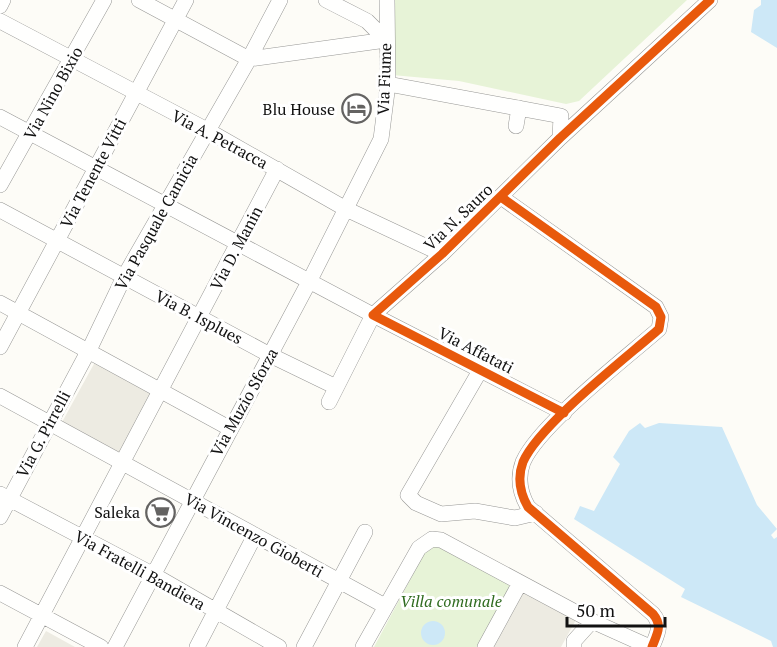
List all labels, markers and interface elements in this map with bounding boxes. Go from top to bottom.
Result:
street label: Via Nino Bixio [18,42,88,143]
street label: Via Fiume [372,42,396,116]
hotel icon: Blu House [340,93,372,125]
place label: Blu House [263,98,335,120]
street label: Via A. Petracca [168,104,272,174]
street label: Via Tenente Vitti [55,114,131,232]
street label: Via Pasquale Camicia [109,150,203,294]
street label: Via N. Sauro [419,178,497,255]
street label: Via D. Manin [205,202,268,294]
street label: Via B. Isplues [152,285,247,349]
street label: Via Affatati [434,322,518,379]
street label: Via Muzio Sforza [205,344,283,460]
street label: Via G. Pirrelli [11,386,75,481]
street label: Via Vincenzo Gioberti [180,488,328,583]
supermarket icon: Saleka [145,496,177,528]
place label: Saleka [94,501,140,523]
street label: Via Fratelli Bandiera [71,525,209,615]
park label: Villa comunale [400,590,502,612]
scale bar [567,590,664,628]
text: 50 m [576,598,616,622]

